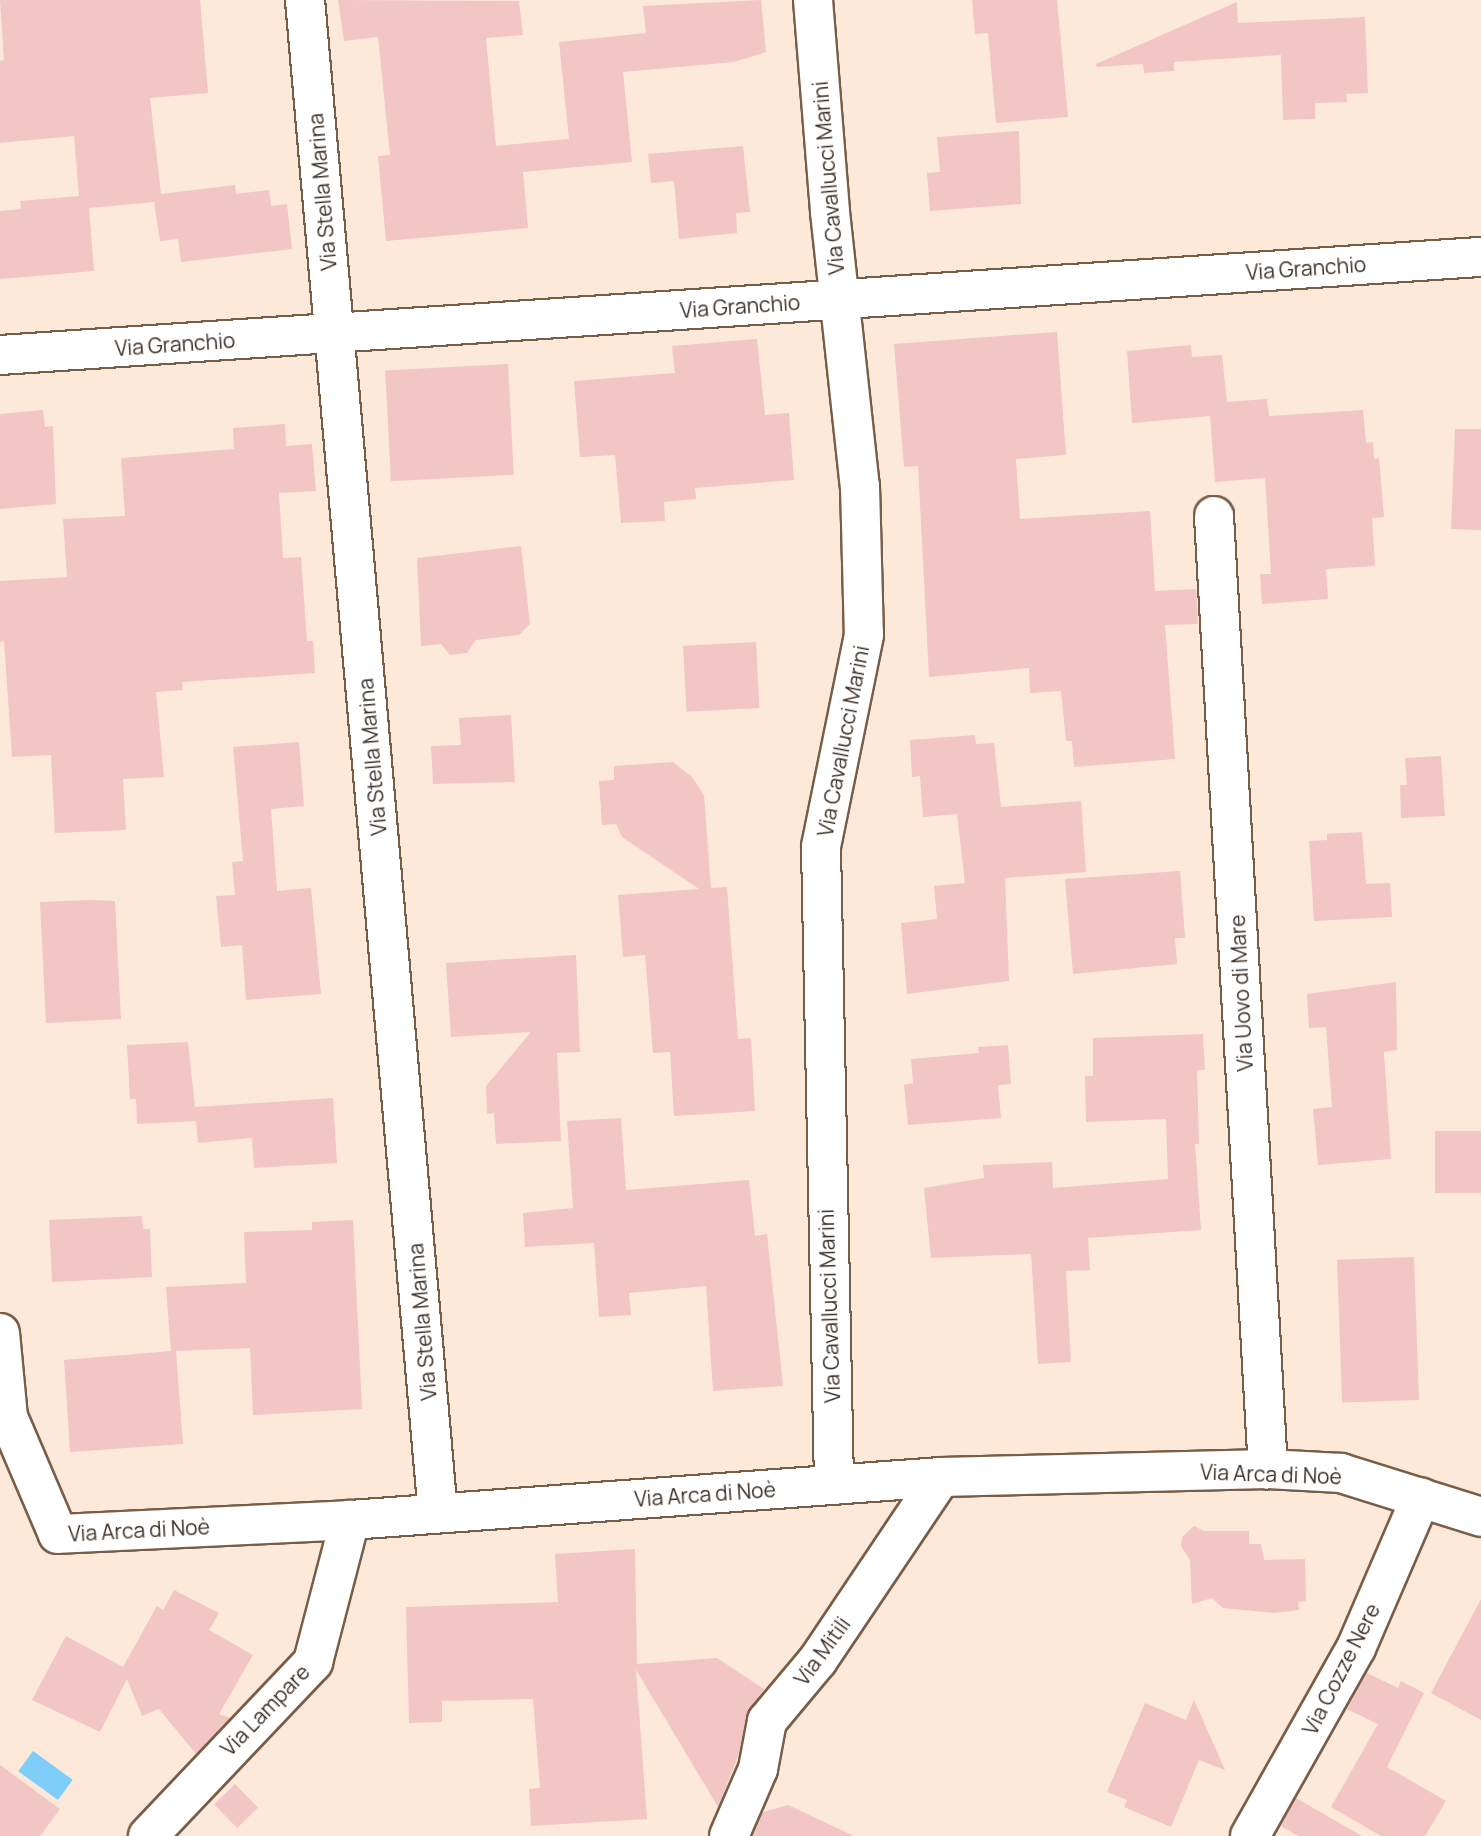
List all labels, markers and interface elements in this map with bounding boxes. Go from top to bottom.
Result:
street label: Via Cavallucci Marini [807,80,849,276]
street label: Via Stella Marina [303,112,341,272]
street label: Via Granchio [1245,251,1367,285]
street label: Via Granchio [679,289,801,323]
street label: Via Granchio [114,327,236,361]
street label: Via Cavallucci Marini [812,643,874,839]
street label: Via Stella Marina [353,677,391,837]
street label: Via Uovo di Mare [1224,914,1258,1072]
street label: Via Cavallucci Marini [813,1209,845,1403]
street label: Via Stella Marina [403,1242,441,1402]
street label: Via Arca di Noè [1200,1459,1342,1489]
street label: Via Arca di Noè [633,1476,777,1512]
street label: Via Arca di Noè [68,1514,210,1546]
street label: Via Cozze Nere [1297,1599,1385,1739]
street label: Via Mitili [789,1612,855,1690]
street label: Via Lampare [215,1659,315,1761]

